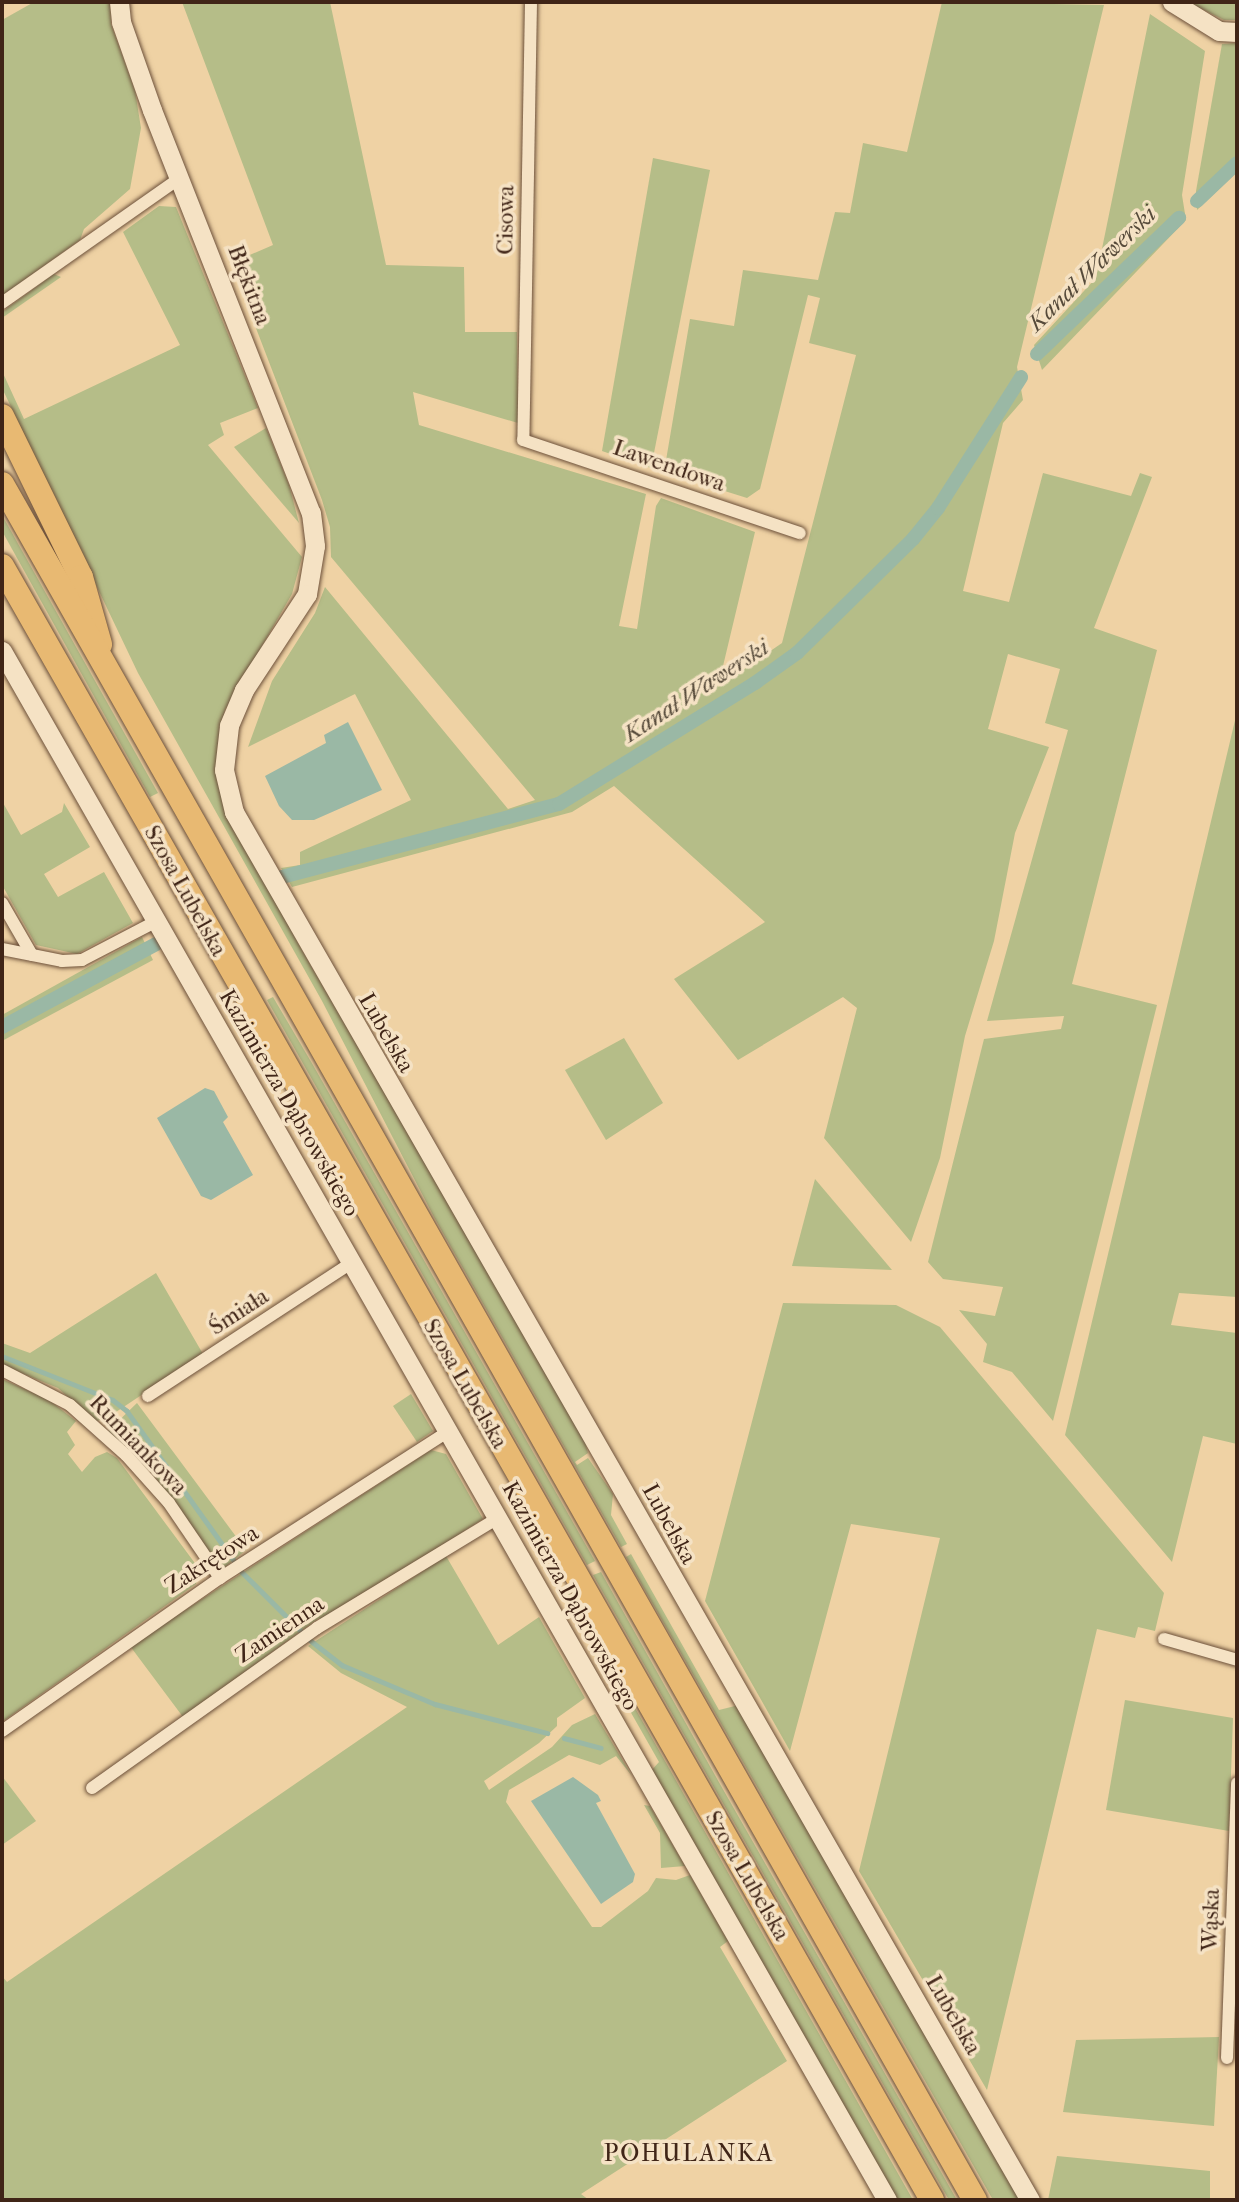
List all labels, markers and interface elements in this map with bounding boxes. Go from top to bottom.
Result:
street label: Cisowa [492,185,520,255]
water label: Kanał Wawerski [1022,200,1162,338]
street label: Błękitna [221,241,277,329]
street label: Lawendowa [609,434,729,498]
water label: Kanał Wawerski [618,633,774,749]
street label: Szosa Lubelska [138,821,232,961]
street label: Kazimierza Dąbrowskiego [213,985,365,1221]
street label: Lubelska [352,988,420,1078]
street label: Śmiała [204,1283,274,1341]
street label: Szosa Lubelska [417,1314,513,1454]
street label: Rumiankowa [83,1389,193,1501]
street label: Kazimierza Dąbrowskiego [496,1477,644,1715]
street label: Lubelska [636,1479,702,1569]
street label: Zakrętowa [160,1520,264,1600]
street label: Zamienna [231,1590,329,1670]
street label: Szosa Lubelska [699,1806,795,1946]
street label: Wąska [1196,1888,1226,1952]
street label: Lubelska [919,1970,987,2060]
district label: POHULANKA [605,2140,773,2168]

